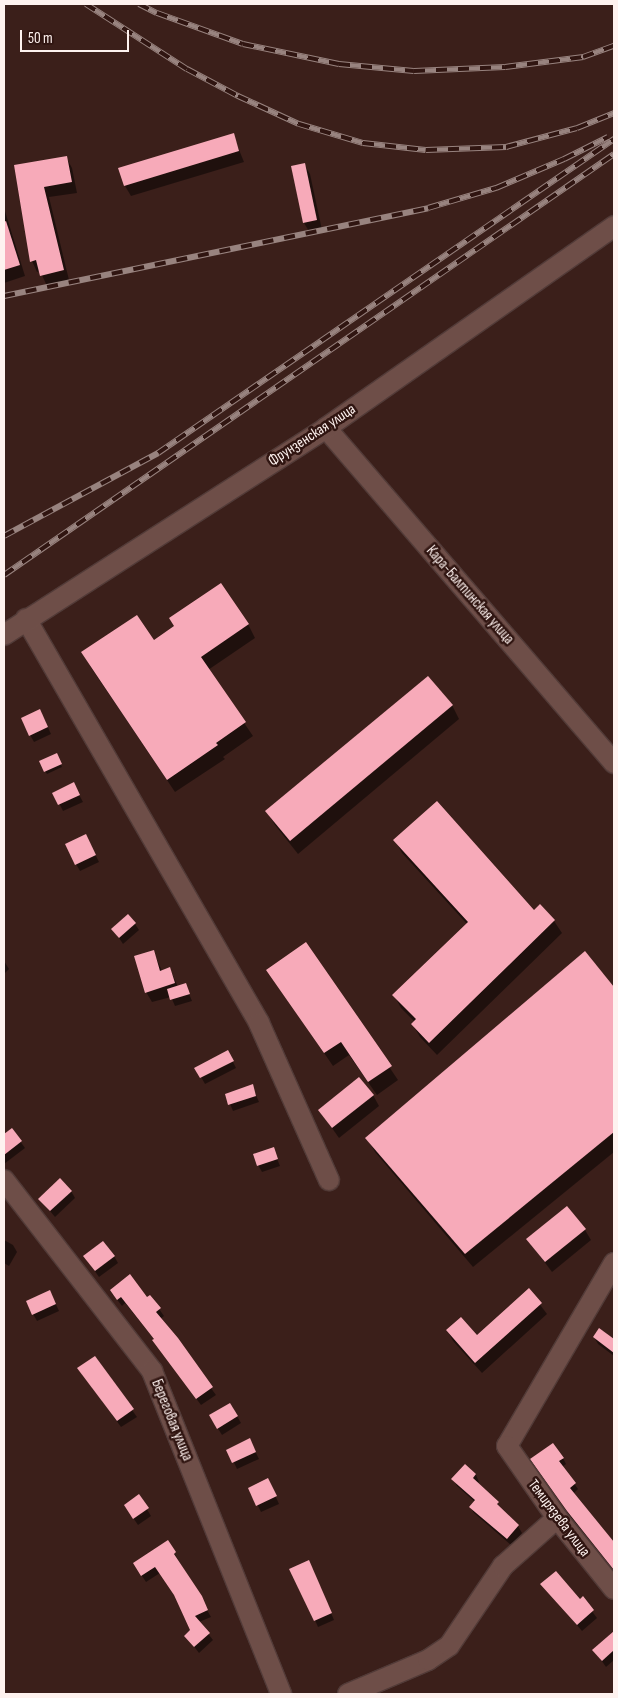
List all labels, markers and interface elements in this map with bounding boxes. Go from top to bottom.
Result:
scale bar [22,20,131,52]
text: 50 m [28,29,53,48]
street label: Фрунзенская улица [265,400,359,470]
street label: Кара-Балтинская улица [422,542,518,648]
street label: Береговая улица [148,1377,196,1463]
street label: Темирязева улица [524,1476,594,1560]

